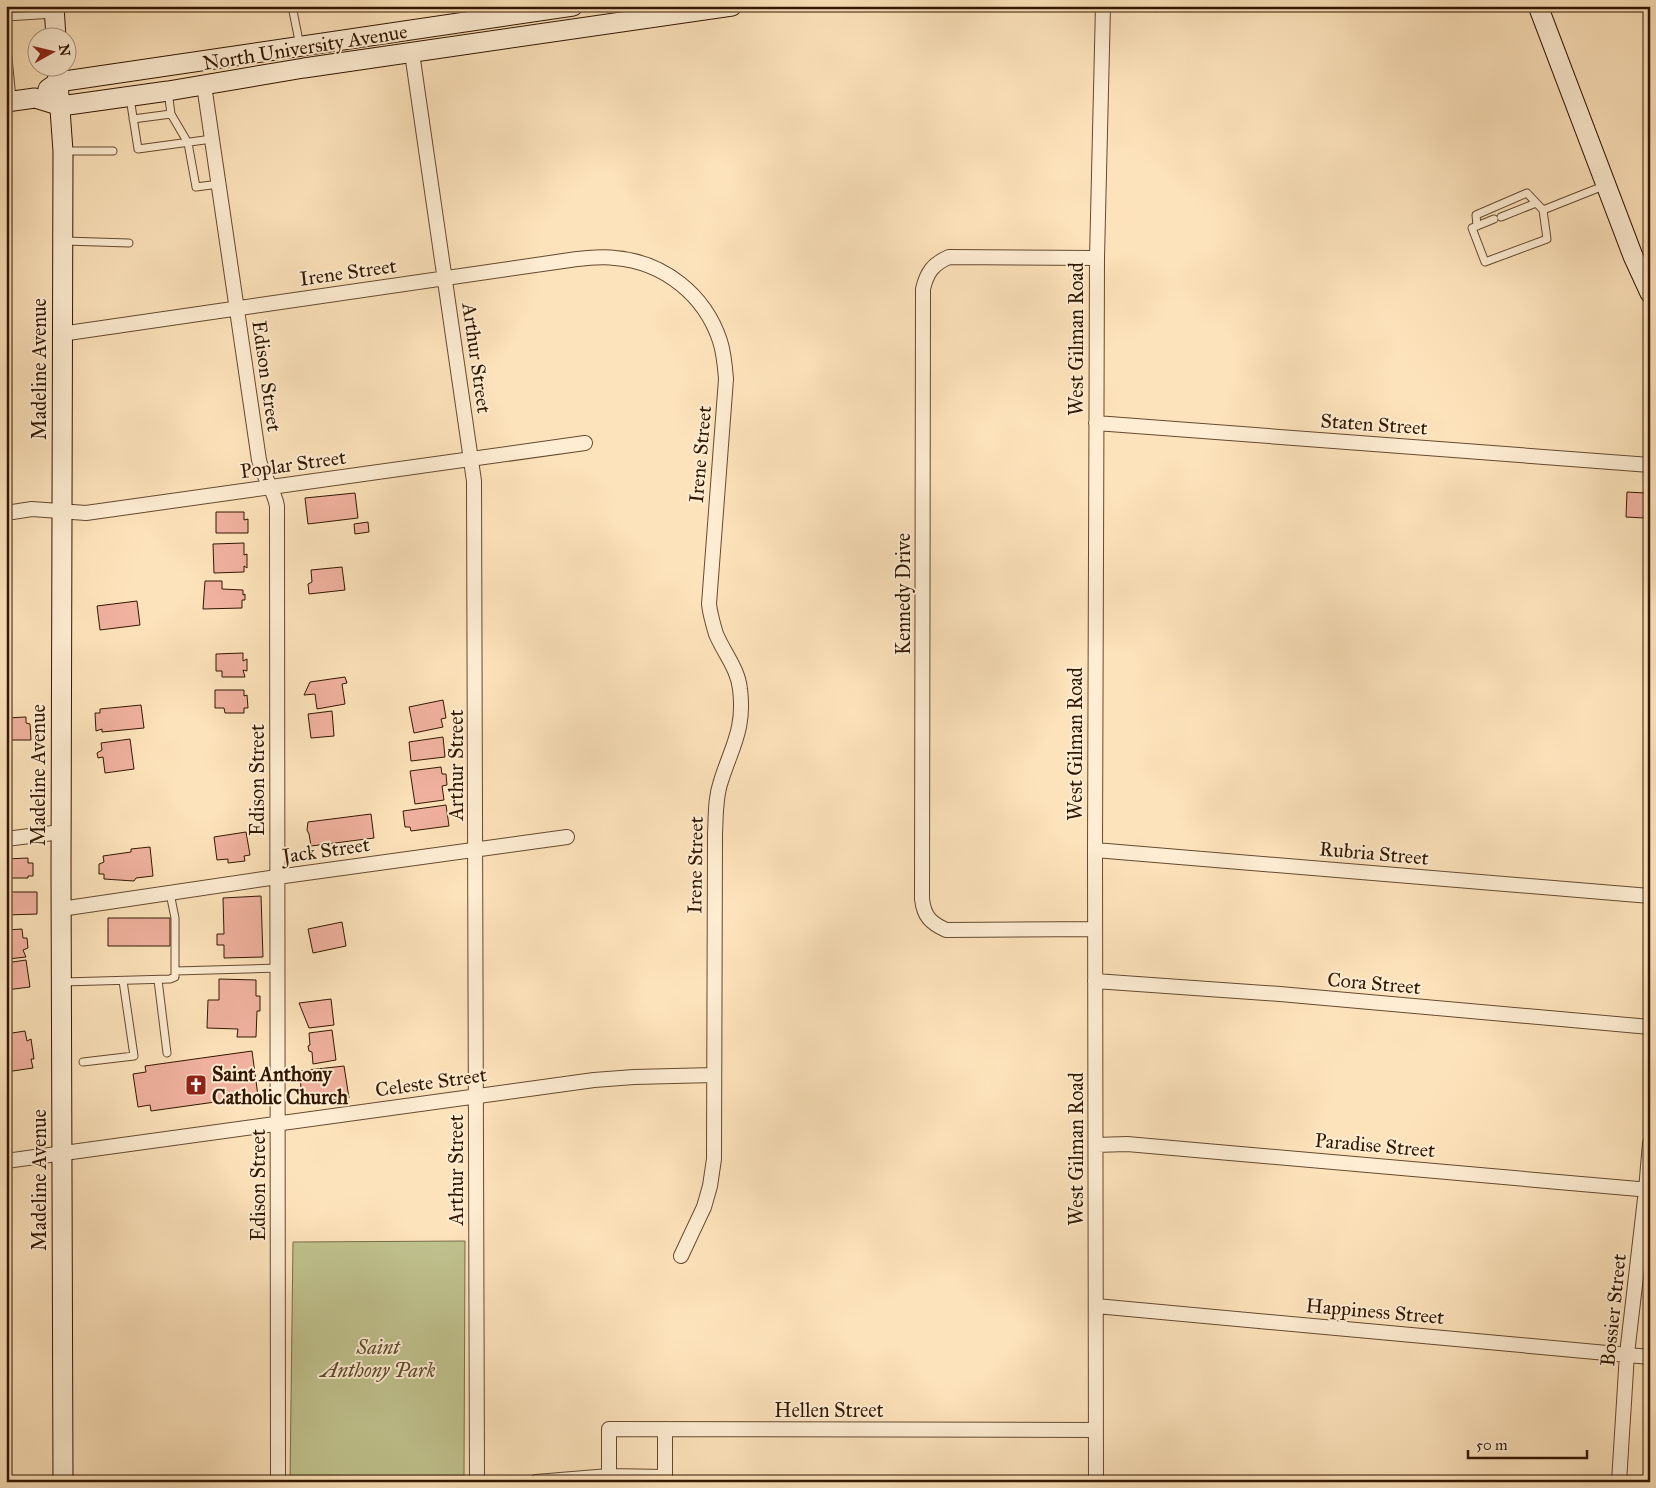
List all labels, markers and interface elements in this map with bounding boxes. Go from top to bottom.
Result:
street label: North University Avenue [201,19,409,75]
north arrow [28,28,78,78]
text: N [55,43,74,57]
street label: Irene Street [298,253,398,291]
street label: West Gilman Road [1064,262,1088,416]
street label: Madeline Avenue [27,298,51,440]
street label: Arthur Street [457,300,497,415]
street label: Edison Street [247,319,287,433]
street label: Irene Street [684,404,716,504]
street label: Staten Street [1320,408,1428,440]
street label: Poplar Street [239,445,347,483]
street label: Kennedy Drive [891,533,915,655]
street label: West Gilman Road [1063,667,1087,821]
street label: Madeline Avenue [26,704,50,846]
street label: Arthur Street [444,709,468,822]
street label: Edison Street [245,724,269,836]
street label: Irene Street [682,816,708,914]
street label: Jack Street [279,832,371,869]
street label: Rubria Street [1318,836,1430,870]
street label: Cora Street [1326,967,1422,999]
place label: Saint Anthony Catholic Church [212,1062,349,1109]
street label: Celeste Street [374,1062,488,1102]
street label: West Gilman Road [1064,1072,1088,1226]
church icon: Saint Anthony Catholic Church [184,1073,208,1097]
street label: Madeline Avenue [27,1109,51,1251]
street label: Arthur Street [444,1114,468,1227]
street label: Paradise Street [1314,1128,1436,1162]
street label: Edison Street [246,1129,270,1241]
street label: Bossier Street [1595,1252,1631,1368]
street label: Happiness Street [1305,1293,1445,1329]
park label: Saint Anthony Park [319,1335,435,1382]
street label: Hellen Street [774,1398,884,1422]
scale bar [1468,1428,1587,1460]
text: 50 m [1476,1436,1508,1454]

